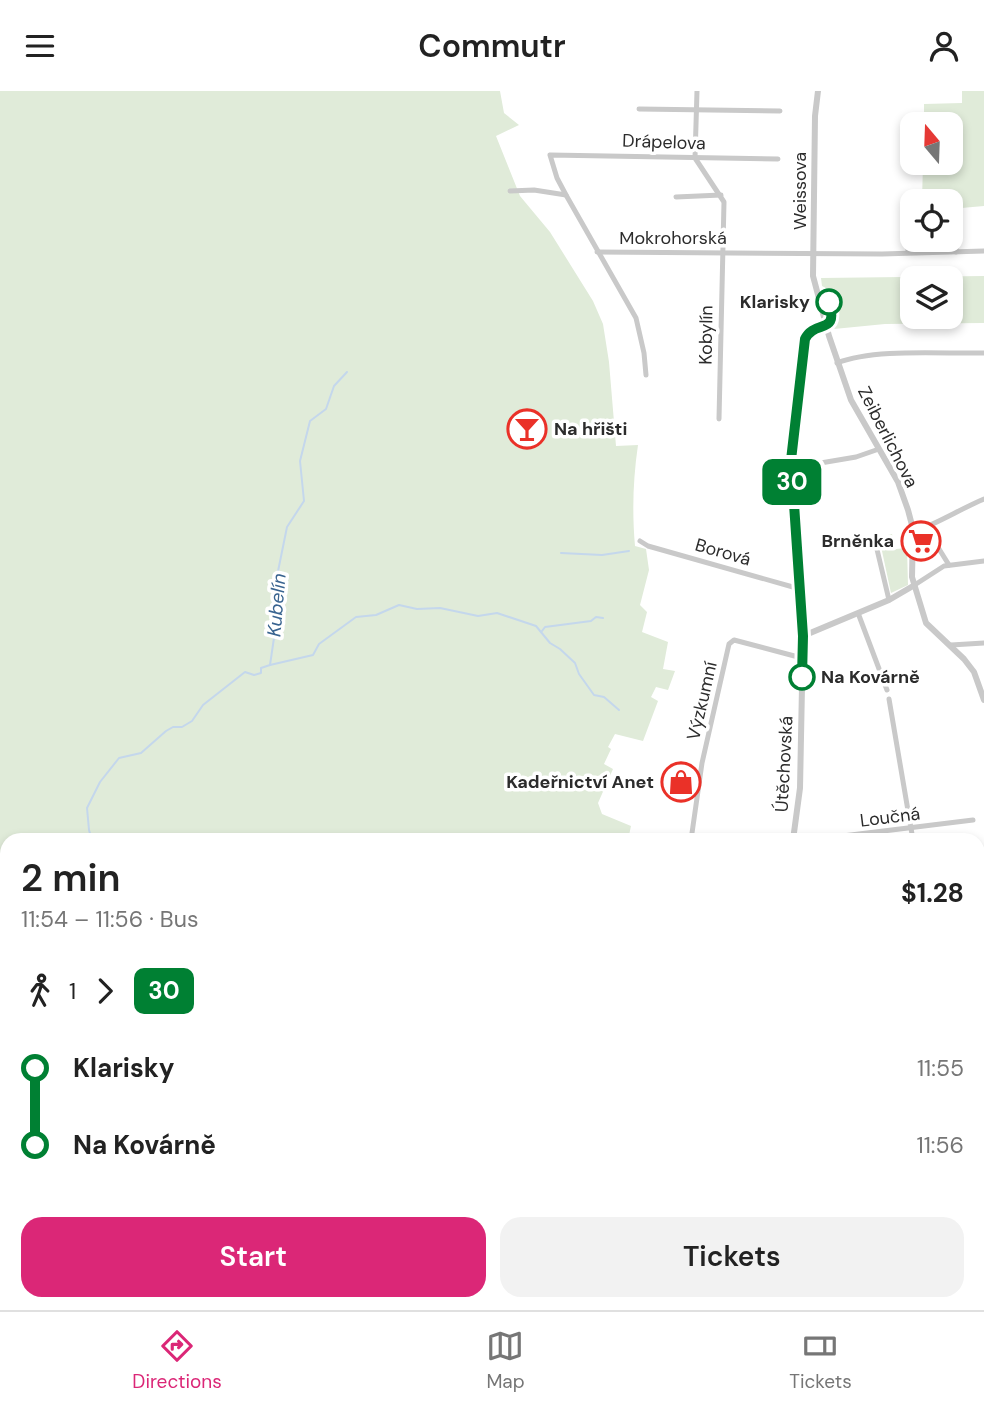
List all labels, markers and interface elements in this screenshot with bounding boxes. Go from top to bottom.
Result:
text: Commutr [418,25,566,67]
icon: menu [21,27,59,65]
icon: person [925,27,963,65]
north arrow [900,112,962,175]
map controls [900,112,963,329]
street label: Drápelova [622,129,706,155]
street label: Weissova [788,152,812,230]
button: locate [900,189,963,252]
street label: Mokrohorská [619,226,727,250]
button: layers [900,266,963,329]
marker: Klarisky [816,289,842,315]
place label: Klarisky [740,290,810,314]
street label: Kobylín [693,305,719,365]
street label: Zeiberlichova [852,382,924,492]
bar icon: Na hřišti [506,408,548,450]
place label: Na hřišti [554,417,627,441]
line badge: 30 [760,459,824,505]
text: 30 [776,466,808,497]
supermarket icon: Brněnka [900,520,942,562]
place label: Brněnka [822,529,894,553]
street label: Borová [692,533,754,571]
water label: Kubelín [261,572,292,638]
street label: Výzkumní [681,659,723,743]
marker: Na Kovárně [789,664,815,690]
place label: Na Kovárně [821,665,920,689]
street label: Útěchovská [769,715,799,813]
shop icon: Kadeřnictví Anet [660,761,702,803]
place label: Kadeřnictví Anet [506,770,654,794]
street label: Loučná [859,801,921,833]
text: 2 min [21,853,120,903]
text: $1.28 [901,876,964,910]
text: 11:54 – 11:56 · Bus [21,904,198,934]
icon: walk [21,972,59,1010]
icon: forward [86,972,124,1010]
text: 30 [148,975,180,1006]
text: 1 [69,976,76,1006]
text: Klarisky [73,1051,174,1085]
text: 11:55 [917,1053,964,1083]
text: Na Kovárně [73,1128,216,1162]
text: 11:56 [917,1130,964,1160]
button: Start [21,1217,486,1297]
button: Tickets [500,1217,964,1297]
tab: Directions [132,1327,222,1394]
tab: Map [486,1327,525,1394]
tab: Tickets [789,1327,852,1394]

